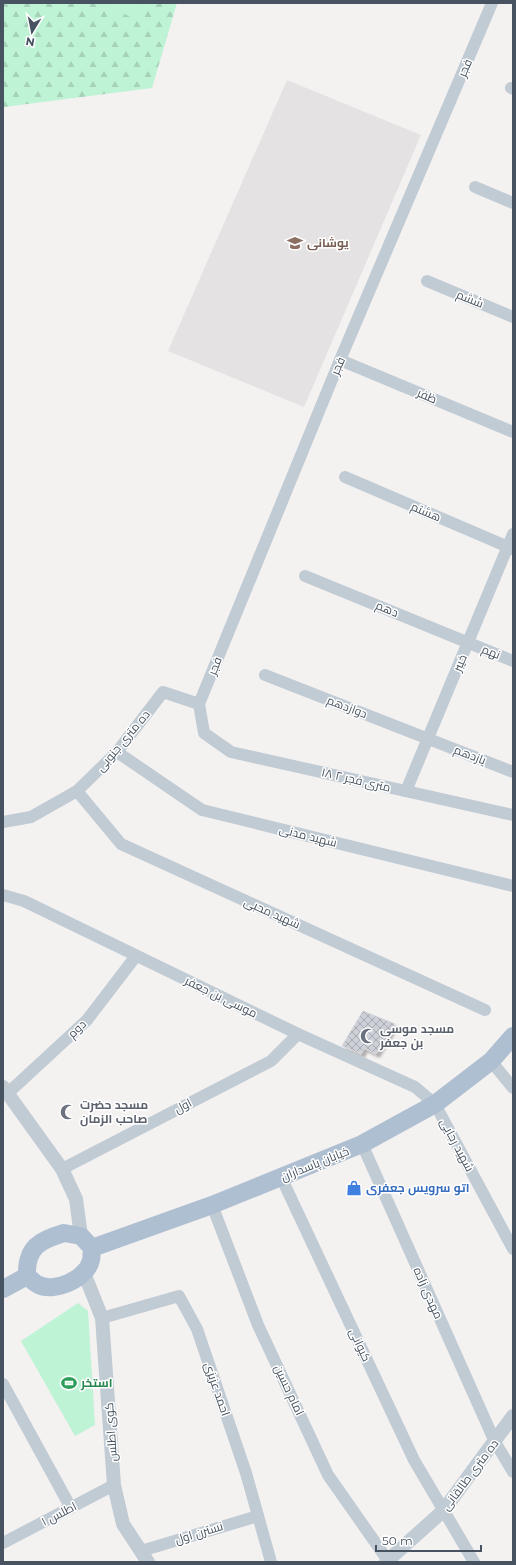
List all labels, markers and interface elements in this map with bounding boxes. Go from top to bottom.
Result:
north arrow [12,12,52,52]
text: N [25,34,36,50]
street label: فجر [454,57,475,80]
school or university icon: یوشانی [286,234,304,252]
place label: یوشانی [307,235,349,251]
street label: ششم [454,286,486,312]
street label: فجر [327,355,348,378]
street label: ظفر [414,384,439,406]
street label: هشتم [408,499,444,525]
street label: دهم [373,597,401,621]
street label: نهم [479,641,503,663]
street label: خیبر [449,652,470,675]
street label: فجر [204,655,225,678]
street label: دوازدهم [325,692,370,722]
street label: ده متری جنوبی [93,707,153,774]
street label: یازدهم [452,742,489,769]
street label: ۱۸ متری فجر ۲ [320,764,392,795]
street label: شهید مدنی [278,821,339,850]
street label: شهید محبی [242,893,303,932]
street label: موسی بن جعفر [182,972,260,1021]
street label: دوم [64,1016,90,1042]
place label: مسجد موسی بن جعفر [379,1021,454,1051]
mosque icon: مسجد موسی بن جعفر [359,1027,377,1045]
street label: اول [171,1095,194,1116]
place label: مسجد حضرت صاحب الزمان [80,1097,148,1127]
mosque icon: مسجد حضرت صاحب الزمان [59,1103,77,1121]
street label: شهید رجایی [437,1116,478,1174]
street label: خیابان پاسداران [278,1143,352,1186]
shop icon: اتو سرویس جعفری [345,1179,363,1197]
place label: اتو سرویس جعفری [366,1180,469,1196]
street label: مهدی زاده [410,1265,447,1321]
street label: کیوانی [346,1326,375,1364]
street label: احمد عزیزی [201,1360,234,1418]
street label: امام حسین [270,1362,308,1418]
sports icon: استخر [60,1374,78,1392]
place label: استخر [80,1375,113,1391]
street label: کوی اطلس [101,1402,120,1462]
street label: ده متری طالقانی [438,1436,501,1513]
street label: اطلس ۱ [39,1498,79,1529]
street label: نسترن اول [173,1518,225,1547]
scale bar [376,1527,481,1553]
text: 50 m [382,1533,413,1548]

